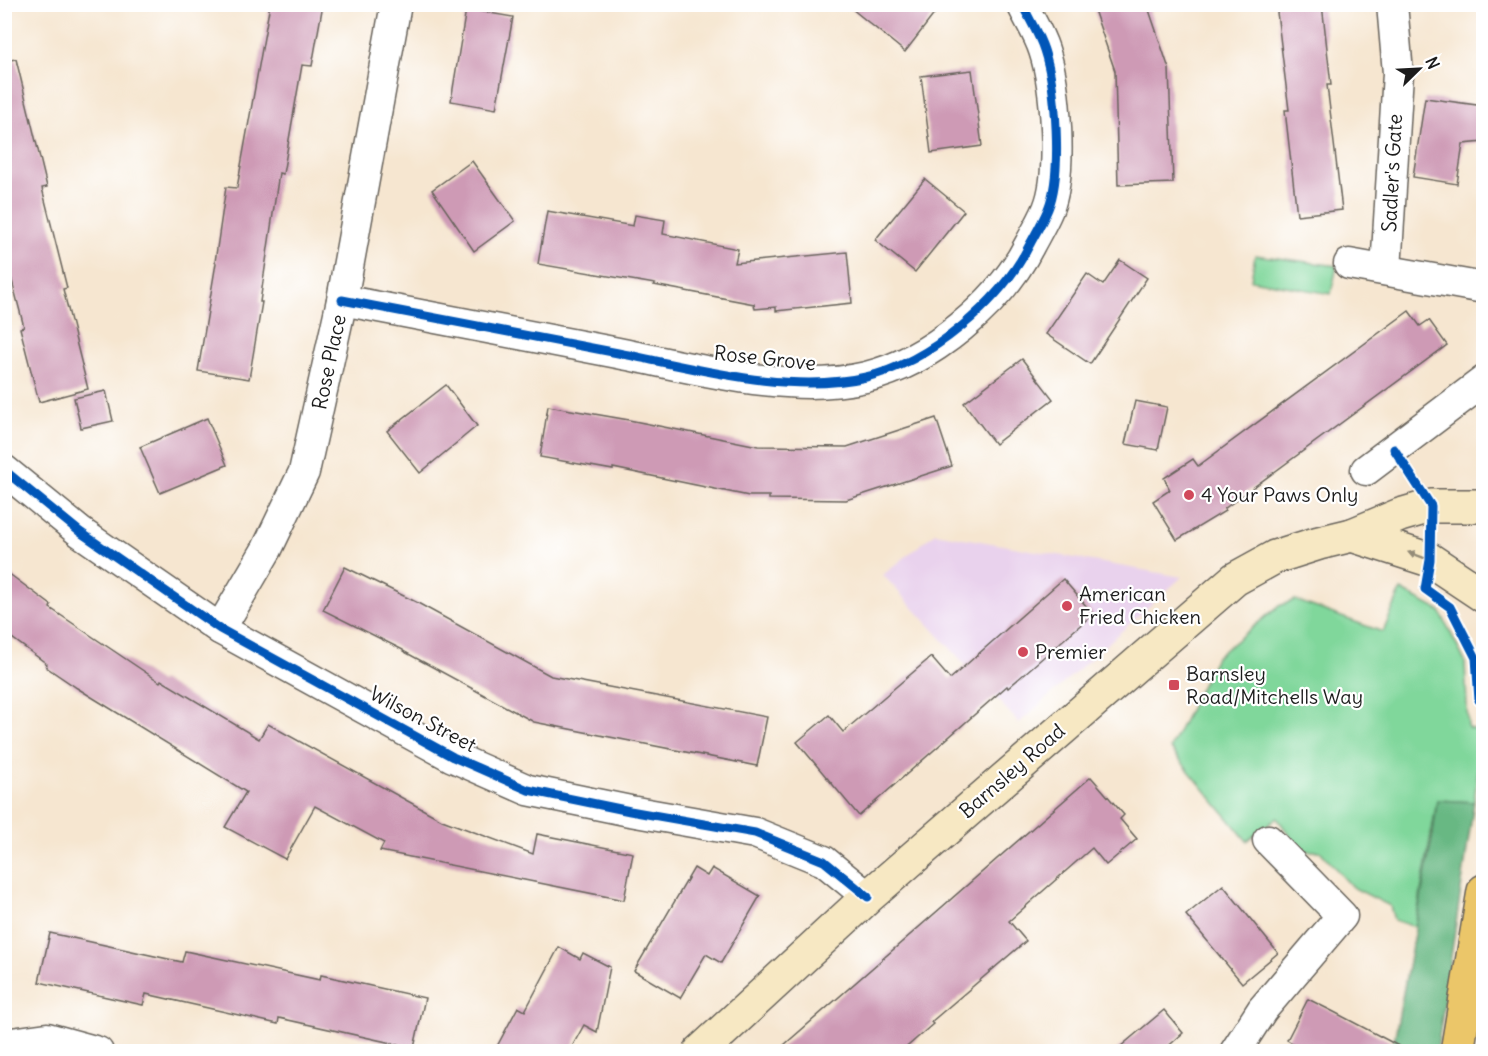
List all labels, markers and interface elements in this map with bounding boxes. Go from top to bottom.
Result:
north arrow [1389,39,1449,99]
text: N [1421,54,1444,72]
street label: Sadler's Gate [1376,113,1407,233]
street label: Rose Place [306,312,351,412]
street label: Rose Grove [713,340,817,375]
place label: 4 Your Paws Only [1201,482,1358,507]
marker: 4 Your Paws Only [1182,488,1196,502]
one-way arrow [1407,550,1425,559]
place label: American Fried Chicken [1079,581,1201,629]
marker: American Fried Chicken [1060,599,1074,613]
place label: Premier [1035,639,1106,664]
marker: Premier [1016,645,1030,659]
place label: Barnsley Road/Mitchells Way [1186,661,1363,709]
marker: Barnsley Road/Mitchells Way [1167,678,1181,692]
street label: Wilson Street [366,680,481,757]
street label: Barnsley Road [954,718,1070,823]

